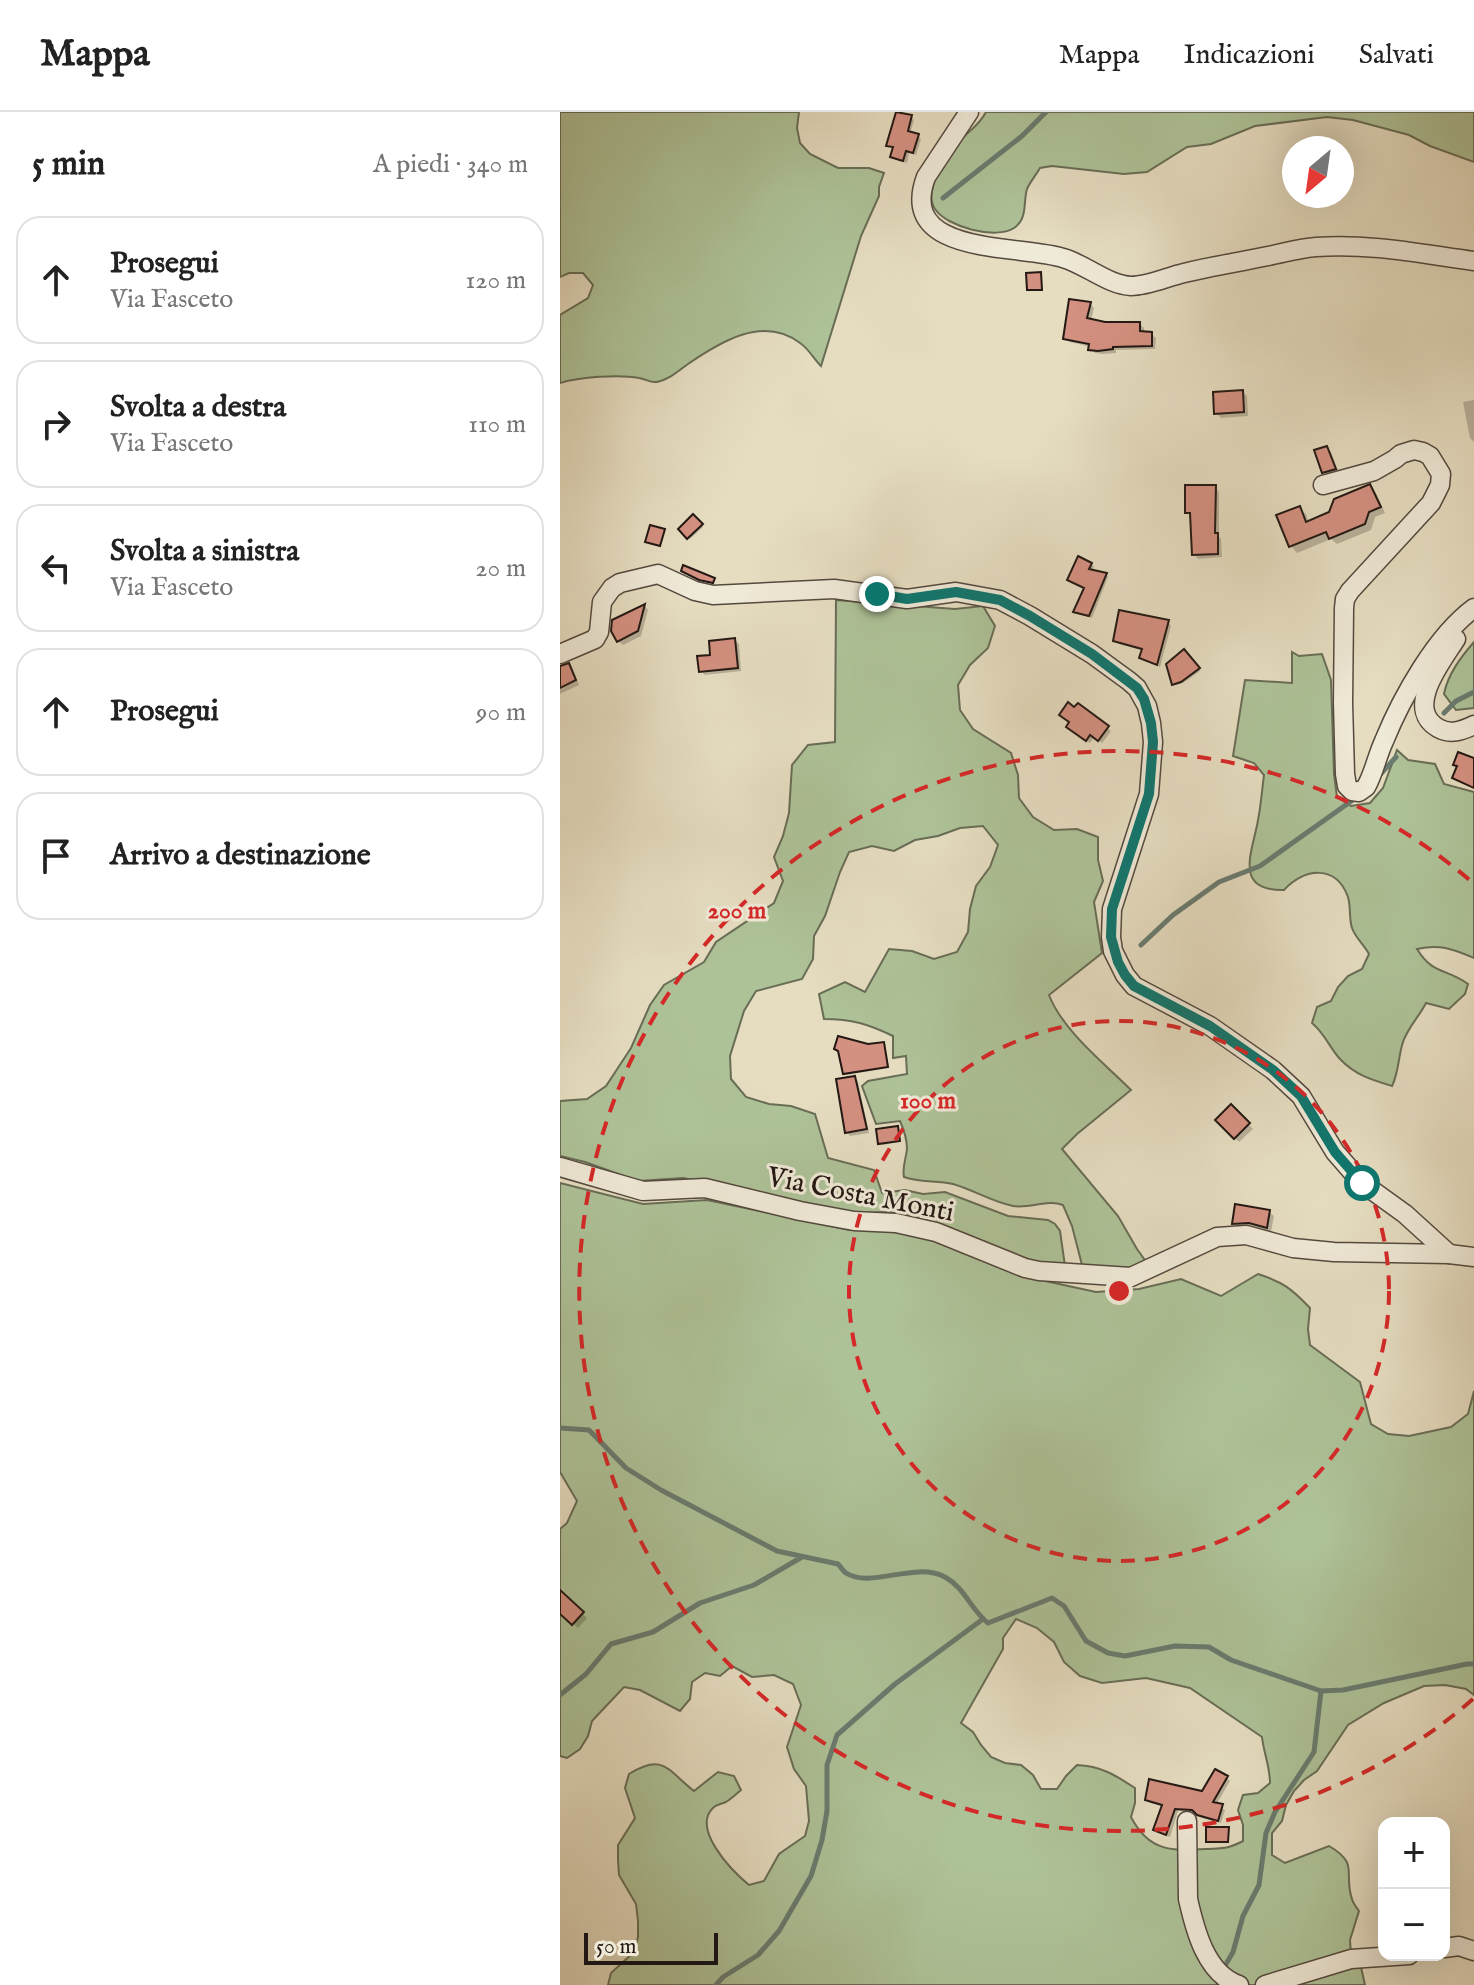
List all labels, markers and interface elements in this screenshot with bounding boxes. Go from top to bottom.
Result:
text: Mappa [40,31,150,79]
text: Mappa [1059,38,1140,73]
text: Indicazioni [1184,38,1315,73]
text: Salvati [1359,38,1434,73]
north arrow [1282,136,1354,208]
text: 5 min [32,143,105,186]
text: A piedi · 340 m [373,148,528,181]
text: Prosegui [110,245,219,283]
icon: ahead [34,258,78,302]
text: 120 m [466,264,526,297]
text: Via Fasceto [110,283,233,316]
text: Svolta a destra [110,389,286,427]
icon: right [34,402,78,446]
text: 110 m [468,408,526,441]
text: Via Fasceto [110,427,233,460]
text: Svolta a sinistra [110,533,299,571]
icon: left [34,546,78,590]
text: 20 m [475,552,526,585]
text: Via Fasceto [110,571,233,604]
route end [859,576,895,612]
icon: ahead [34,690,78,734]
text: Prosegui [110,693,219,731]
text: 90 m [476,696,526,729]
icon: arrive [34,834,78,878]
text: Arrivo a destinazione [110,837,371,875]
text: 200 m [708,896,767,927]
text: 100 m [900,1086,957,1117]
street label: Via Costa Monti [763,1160,957,1231]
route start [1344,1165,1380,1201]
centre of rings [1105,1277,1133,1305]
map controls [1378,1817,1450,1961]
button: + [1378,1817,1450,1889]
button: − [1378,1889,1450,1961]
scale bar [584,1929,718,1965]
text: 50 m [596,1933,637,1961]

